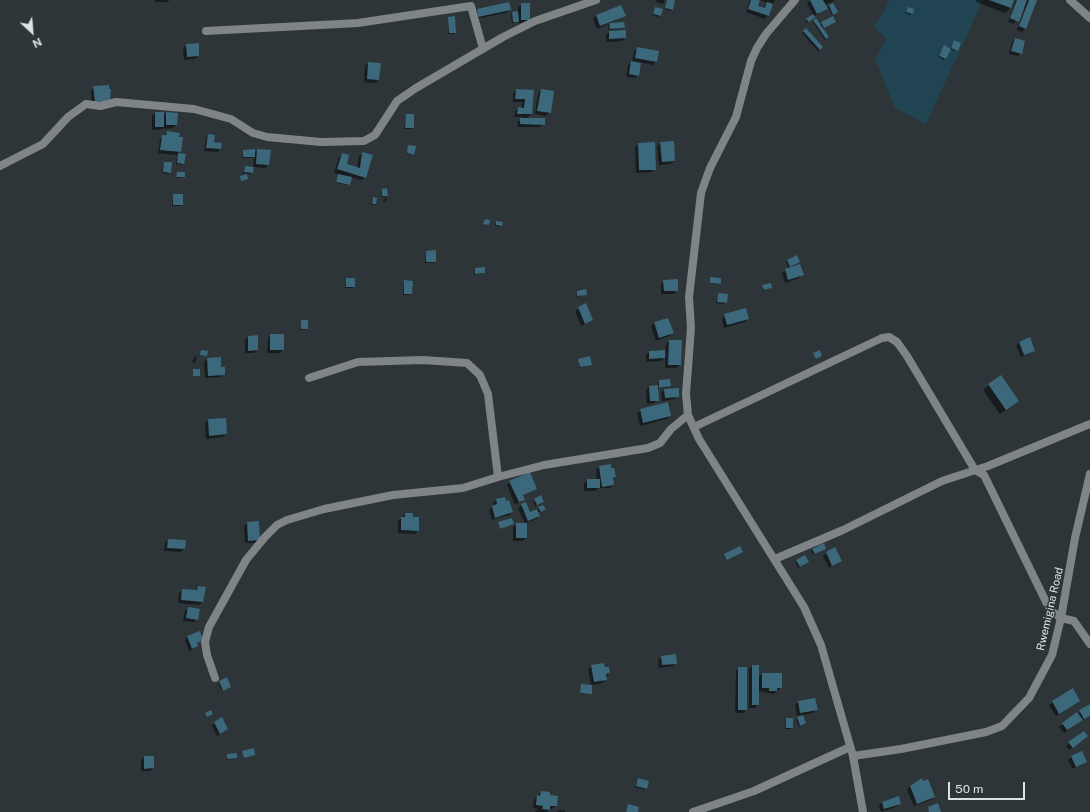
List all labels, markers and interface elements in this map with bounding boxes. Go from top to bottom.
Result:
north arrow [12,12,52,52]
text: N [31,36,44,50]
street label: Rwemigina Road [1034,566,1066,652]
scale bar [950,774,1027,800]
text: 50 m [955,782,983,796]

